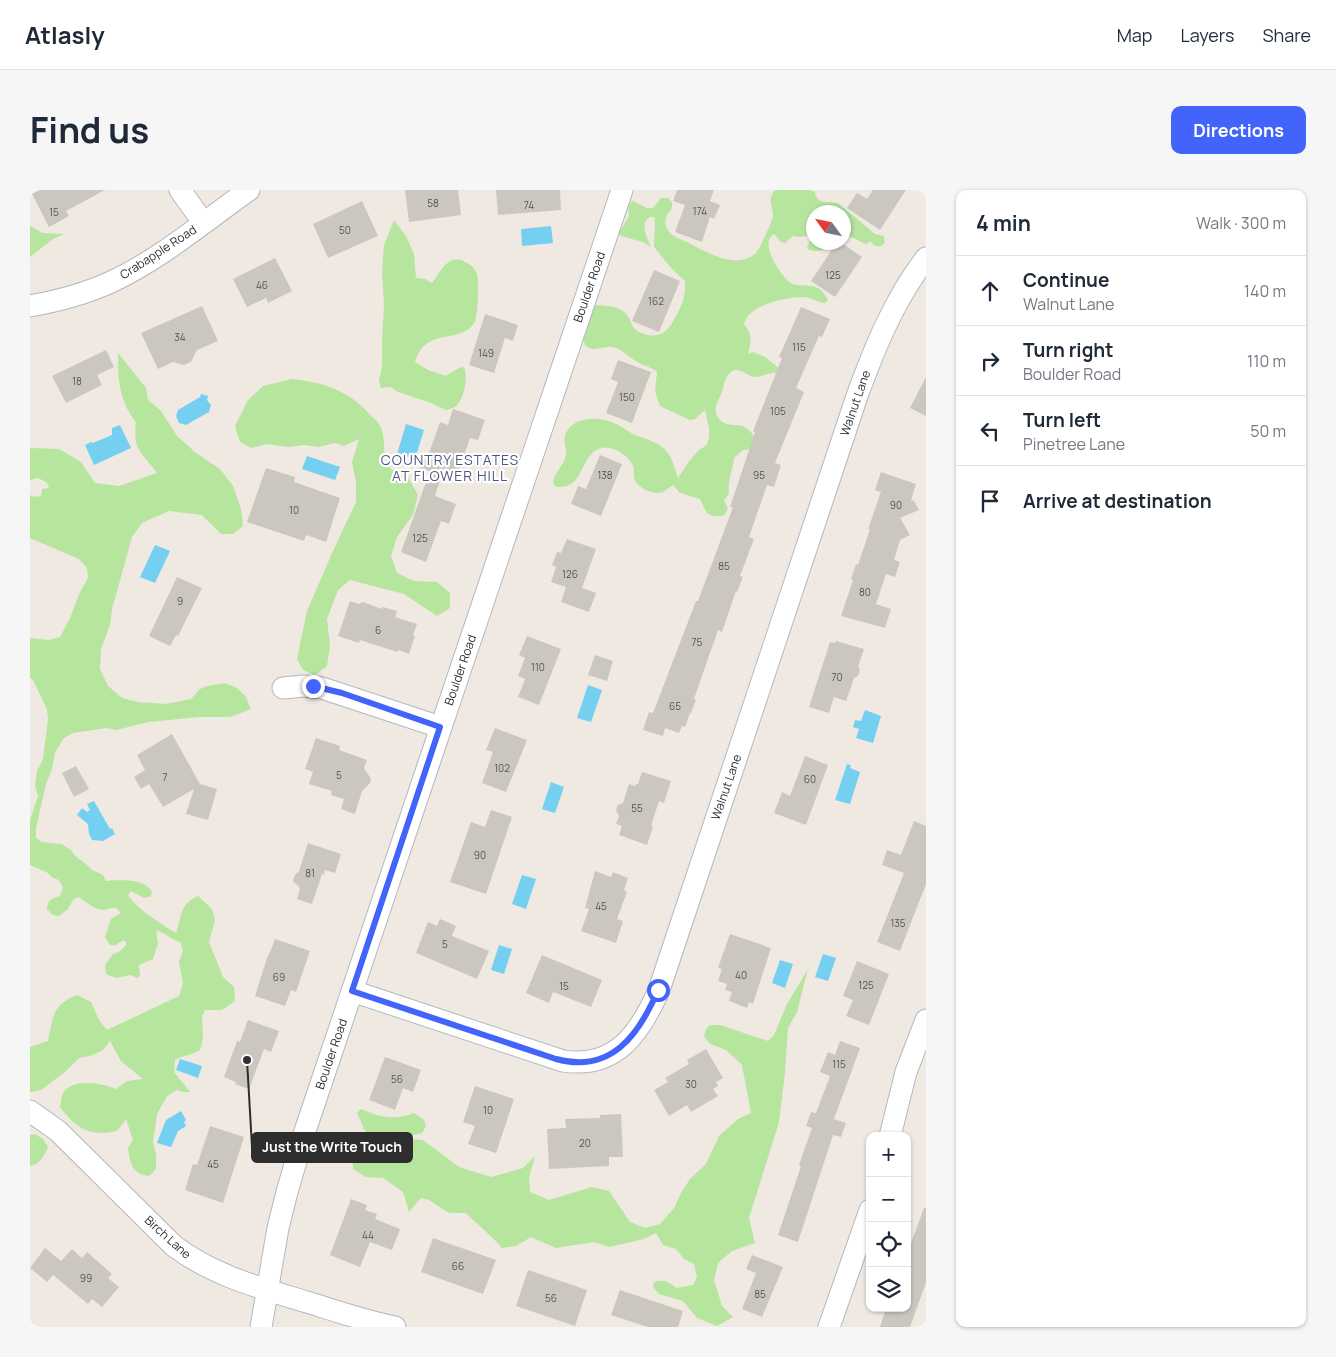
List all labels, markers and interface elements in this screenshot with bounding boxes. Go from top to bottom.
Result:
text: Atlasly [25,18,105,51]
text: Map [1117,23,1152,47]
text: Layers [1180,23,1234,47]
text: Share [1262,23,1311,47]
text: Find us [30,106,149,154]
button: Directions [1171,106,1306,154]
house number: 58 [427,196,439,210]
house number: 74 [524,198,534,212]
house number: 174 [693,204,707,218]
house number: 15 [49,205,59,219]
north arrow [806,205,851,250]
text: 4 min [976,209,1031,237]
text: Walk · 300 m [1196,212,1286,234]
street label: Crabapple Road [116,221,200,283]
house number: 50 [339,223,351,237]
street label: Boulder Road [569,249,609,325]
text: Continue [1023,267,1109,293]
house number: 125 [825,268,841,282]
icon: ahead [976,277,1004,305]
house number: 46 [256,278,268,292]
text: 140 m [1244,280,1286,302]
text: Walnut Lane [1023,293,1114,315]
house number: 162 [648,294,664,308]
house number: 34 [174,330,186,344]
text: Turn right [1023,337,1113,363]
house number: 115 [792,340,806,354]
house number: 149 [478,346,494,360]
icon: right [976,347,1004,375]
text: 110 m [1247,350,1286,372]
text: Boulder Road [1023,363,1121,385]
street label: Walnut Lane [836,368,874,438]
house number: 18 [72,374,82,388]
house number: 150 [619,390,635,404]
house number: 105 [770,404,786,418]
text: Turn left [1023,407,1101,433]
icon: left [976,417,1004,445]
text: 50 m [1250,420,1286,442]
text: Pinetree Lane [1023,433,1125,455]
district label: COUNTRY ESTATES AT FLOWER HILL [381,450,519,485]
house number: 138 [597,468,613,482]
house number: 95 [753,468,765,482]
icon: arrive [976,487,1004,515]
text: Arrive at destination [1023,488,1212,514]
house number: 90 [890,498,902,512]
house number: 10 [289,503,299,517]
house number: 125 [412,531,428,545]
house number: 85 [718,559,730,573]
house number: 126 [562,567,578,581]
house number: 80 [859,585,871,599]
house number: 9 [177,594,183,608]
house number: 6 [375,623,381,637]
street label: Boulder Road [440,632,480,708]
house number: 75 [692,635,703,649]
house number: 110 [531,660,545,674]
house number: 70 [831,670,843,684]
route end [302,675,325,698]
house number: 65 [669,699,681,713]
street label: Walnut Lane [707,752,745,822]
house number: 102 [494,761,510,775]
house number: 5 [336,768,342,782]
house number: 7 [162,770,168,784]
house number: 60 [804,772,816,786]
house number: 55 [631,801,643,815]
house number: 90 [474,848,486,862]
house number: 81 [305,866,315,880]
house number: 45 [595,899,607,913]
house number: 135 [890,916,906,930]
house number: 5 [442,937,448,951]
house number: 40 [735,968,747,982]
house number: 69 [273,970,285,984]
house number: 125 [858,978,874,992]
house number: 15 [559,979,569,993]
route start [647,979,670,1002]
street label: Boulder Road [311,1016,351,1092]
house number: 115 [832,1057,846,1071]
house number: 56 [391,1072,403,1086]
house number: 30 [685,1077,697,1091]
house number: 10 [483,1103,493,1117]
map controls [866,1132,911,1312]
button: + [866,1132,911,1177]
callout: Just the Write Touch [252,1133,412,1162]
house number: 20 [579,1136,591,1150]
text: Just the Write Touch [262,1137,402,1156]
house number: 45 [207,1157,219,1171]
button: − [866,1177,911,1222]
street label: Birch Lane [141,1211,195,1263]
button: locate [866,1222,911,1267]
house number: 44 [362,1228,374,1242]
house number: 66 [452,1259,464,1273]
button: layers [866,1267,911,1312]
house number: 99 [80,1271,92,1285]
house number: 85 [754,1287,766,1301]
house number: 56 [545,1291,557,1305]

